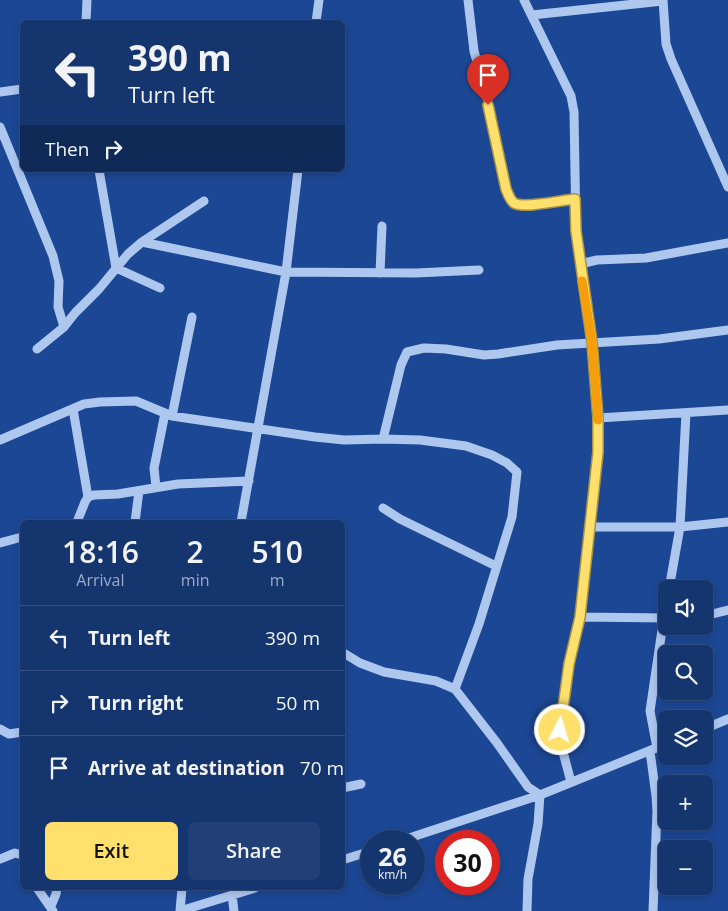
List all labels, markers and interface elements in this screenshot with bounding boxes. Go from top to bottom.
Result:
text: 390 m [128,34,232,81]
icon: left [45,40,110,105]
pin [467,54,509,105]
icon: arrive [474,61,502,89]
text: Turn left [128,79,215,109]
icon: right [99,135,127,163]
text: Then [45,136,89,162]
text: 18:16 [62,531,139,572]
text: 2 [187,531,204,572]
text: 510 [252,531,303,572]
text: Arrival [76,569,125,591]
text: min [181,569,210,591]
text: m [270,569,285,591]
map controls [658,580,713,895]
button: sound [658,580,713,635]
icon: left [45,624,73,652]
text: Turn left [88,625,170,651]
text: 390 m [265,625,320,651]
button: search [658,645,713,700]
icon: right [45,689,73,717]
text: Turn right [88,690,183,716]
text: 50 m [276,690,320,716]
position arrow [533,703,585,755]
button: layers [658,710,713,765]
icon: arrive [45,754,73,782]
text: Arrive at destination [88,755,285,781]
text: 70 m [300,755,344,781]
button: + [658,775,713,830]
button: Exit [45,822,178,880]
button: Share [188,822,320,880]
speed limit sign: 30 [435,830,500,895]
text: 26 [378,839,407,873]
button: − [658,840,713,895]
text: km/h [378,866,407,883]

